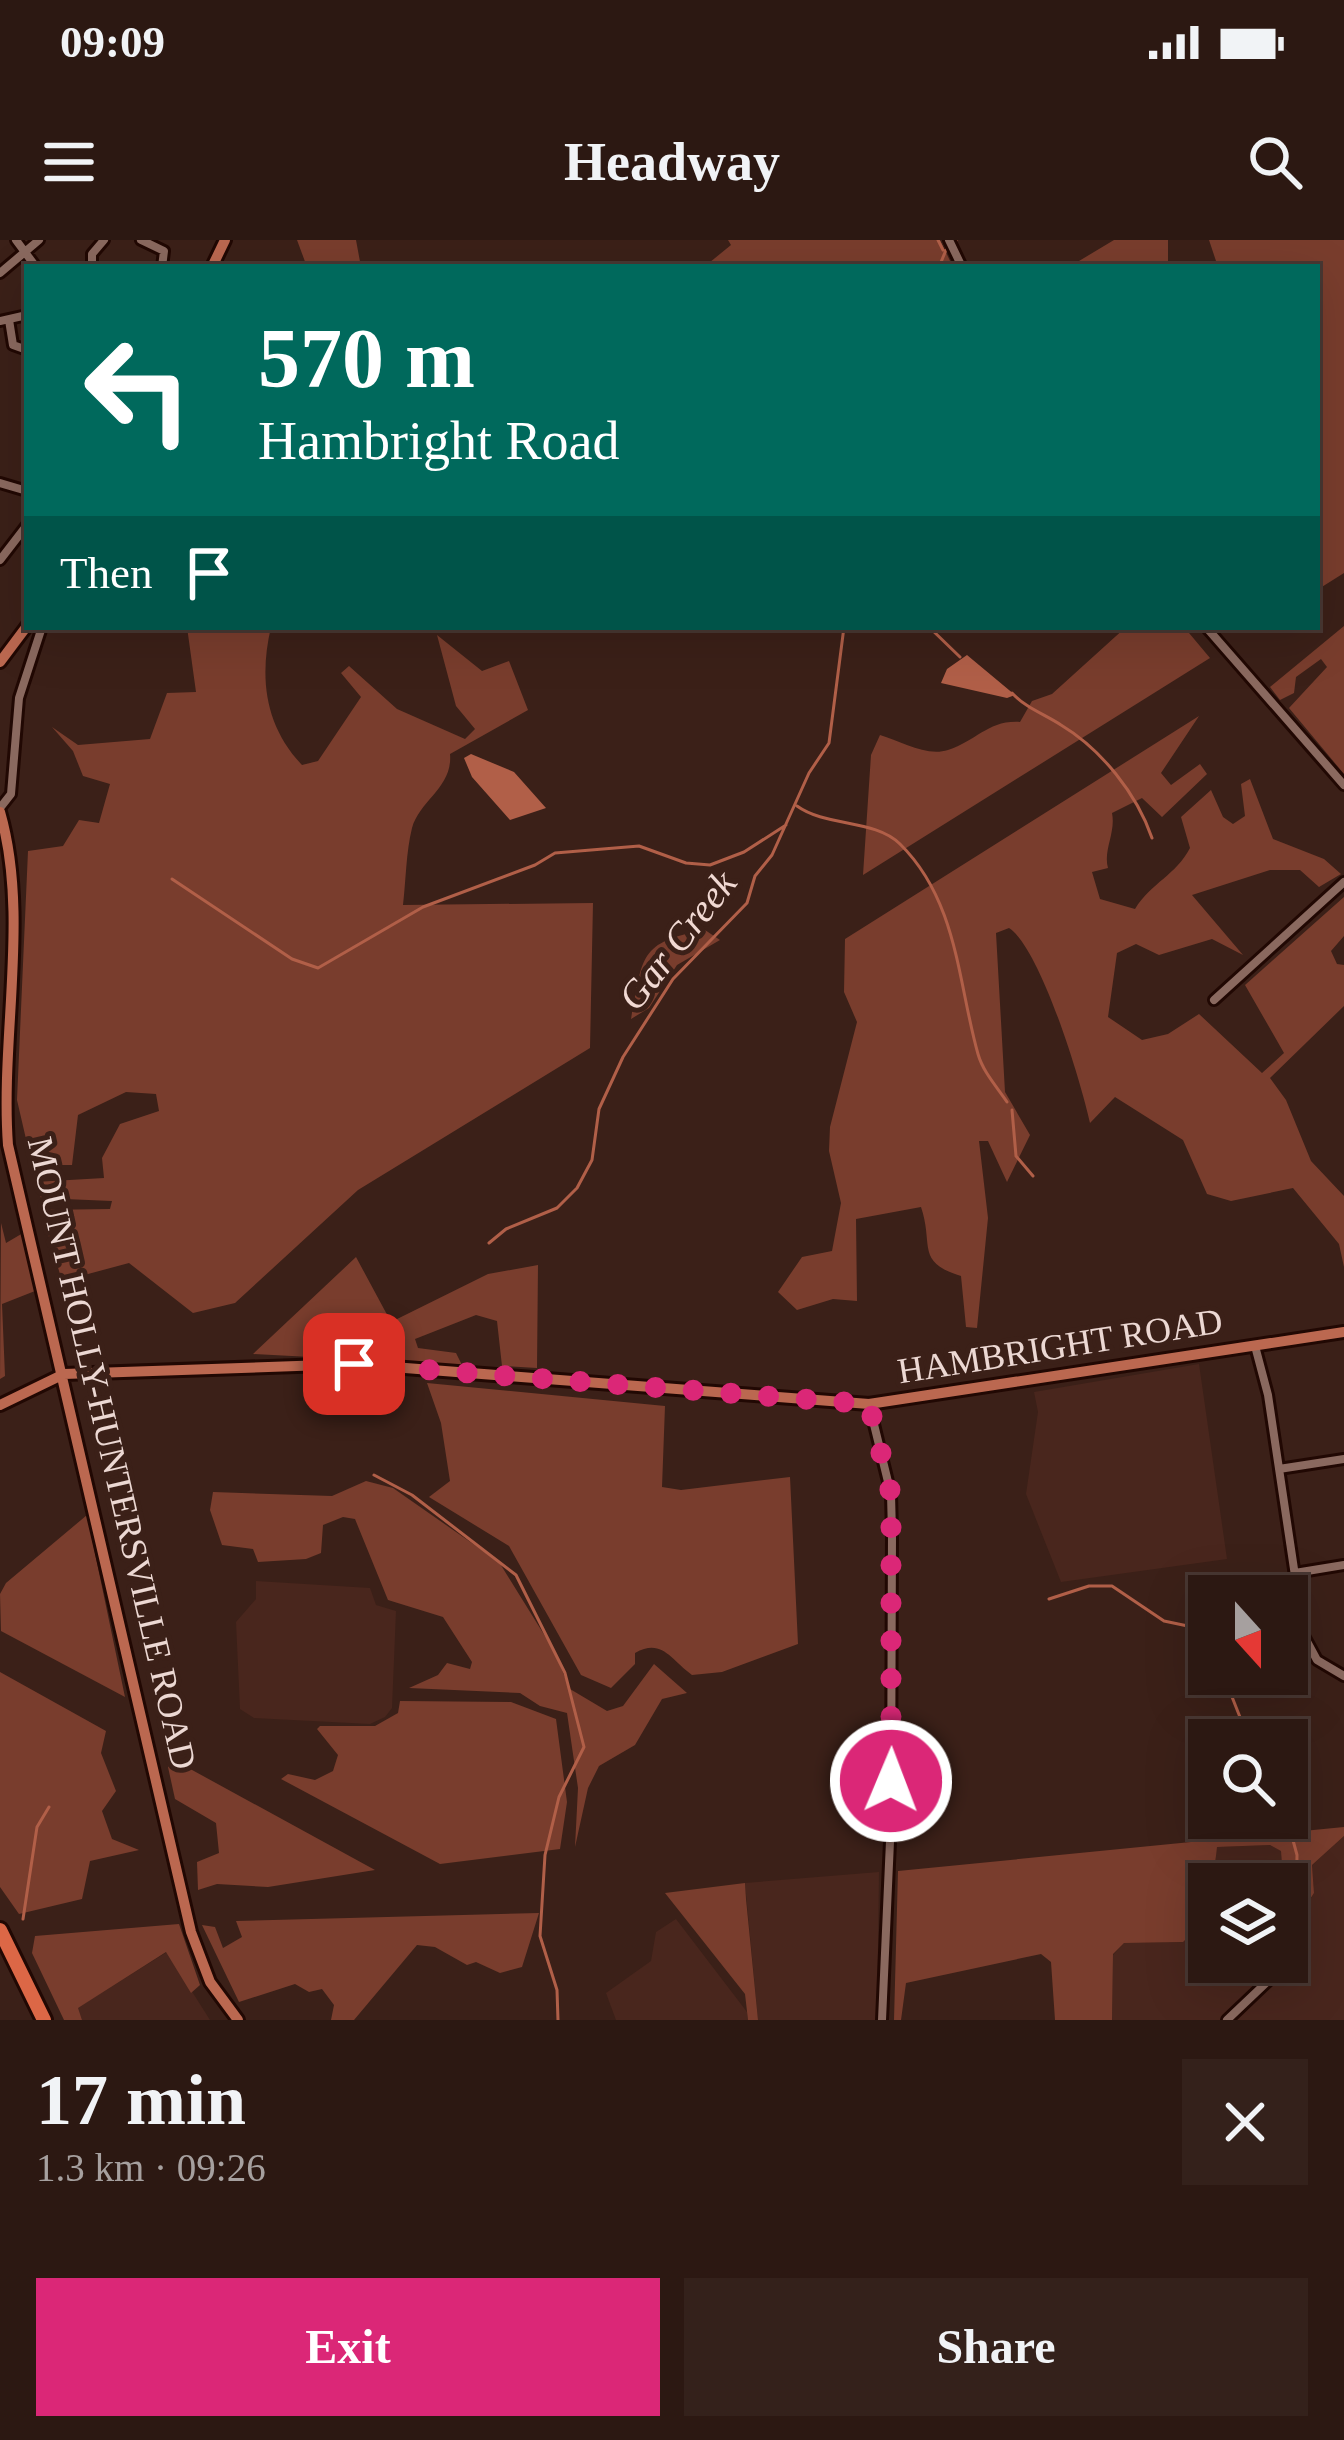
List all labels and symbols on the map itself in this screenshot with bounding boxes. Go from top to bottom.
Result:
water label: Gar Creek [609,861,745,1018]
street label: MOUNT HOLLY-HUNTERSVILLE ROAD [20,1133,204,1773]
street label: HAMBRIGHT ROAD [895,1301,1225,1391]
pin [303,1313,405,1415]
north arrow [1188,1575,1308,1695]
position arrow [828,1718,954,1844]

